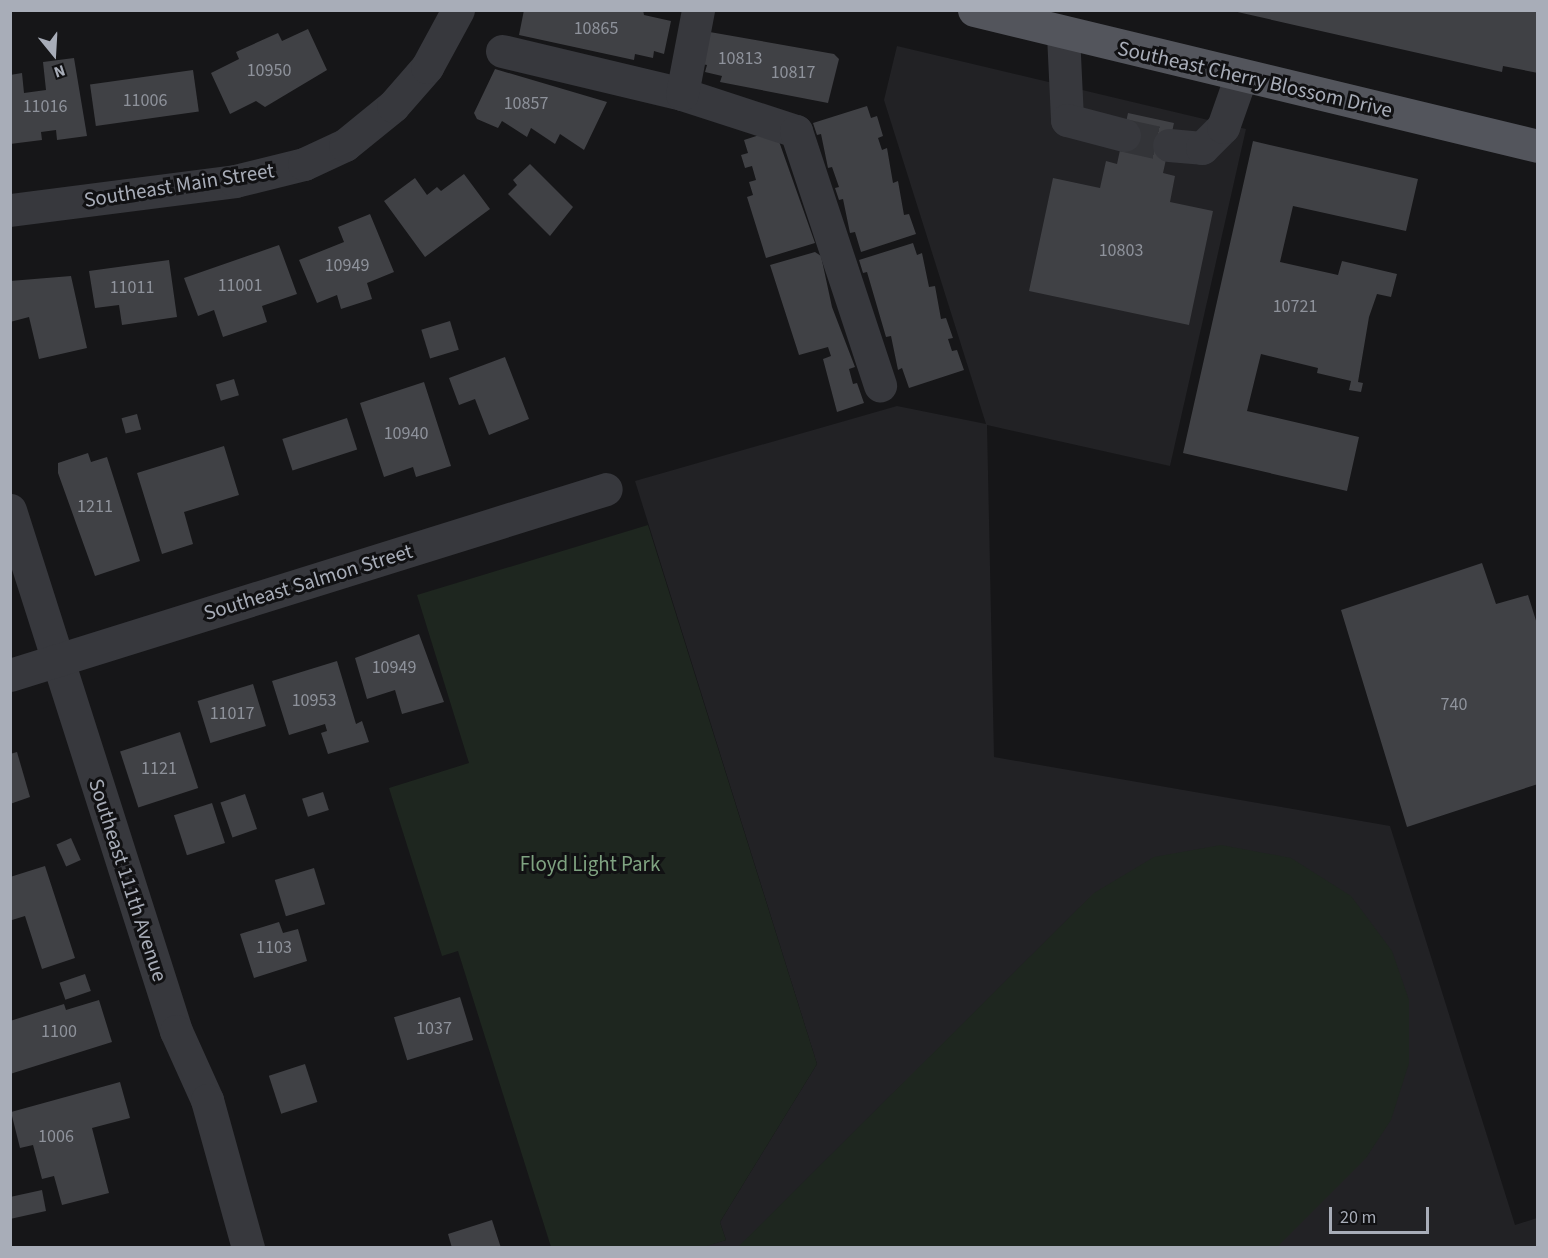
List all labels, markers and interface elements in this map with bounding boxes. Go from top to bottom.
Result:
house number: 10865 [574,18,618,40]
north arrow [24,24,84,84]
street label: Southeast Cherry Blossom Drive [1115,35,1395,123]
house number: 10813 [718,48,762,70]
text: N [51,59,68,83]
house number: 10950 [247,60,291,82]
house number: 10817 [771,62,815,84]
house number: 11006 [123,90,167,112]
house number: 10857 [504,93,548,115]
house number: 11016 [23,96,67,118]
street label: Southeast Main Street [82,158,276,212]
house number: 10803 [1099,240,1143,262]
house number: 10949 [325,255,369,277]
house number: 11001 [218,275,262,297]
house number: 11011 [110,277,154,299]
house number: 10721 [1273,296,1317,318]
house number: 10940 [384,423,428,445]
house number: 1211 [77,496,113,518]
street label: Southeast Salmon Street [200,538,416,626]
house number: 10949 [372,657,416,679]
house number: 10953 [292,690,336,712]
house number: 740 [1441,694,1467,716]
house number: 11017 [210,703,254,725]
house number: 1121 [141,758,177,780]
street label: Southeast 111th Avenue [83,775,173,985]
park label: Floyd Light Park [520,851,660,877]
house number: 1103 [256,937,292,959]
house number: 1037 [416,1018,452,1040]
house number: 1100 [41,1021,77,1043]
house number: 1006 [38,1126,74,1148]
scale bar [1332,1195,1432,1233]
text: 20 m [1340,1205,1376,1230]

